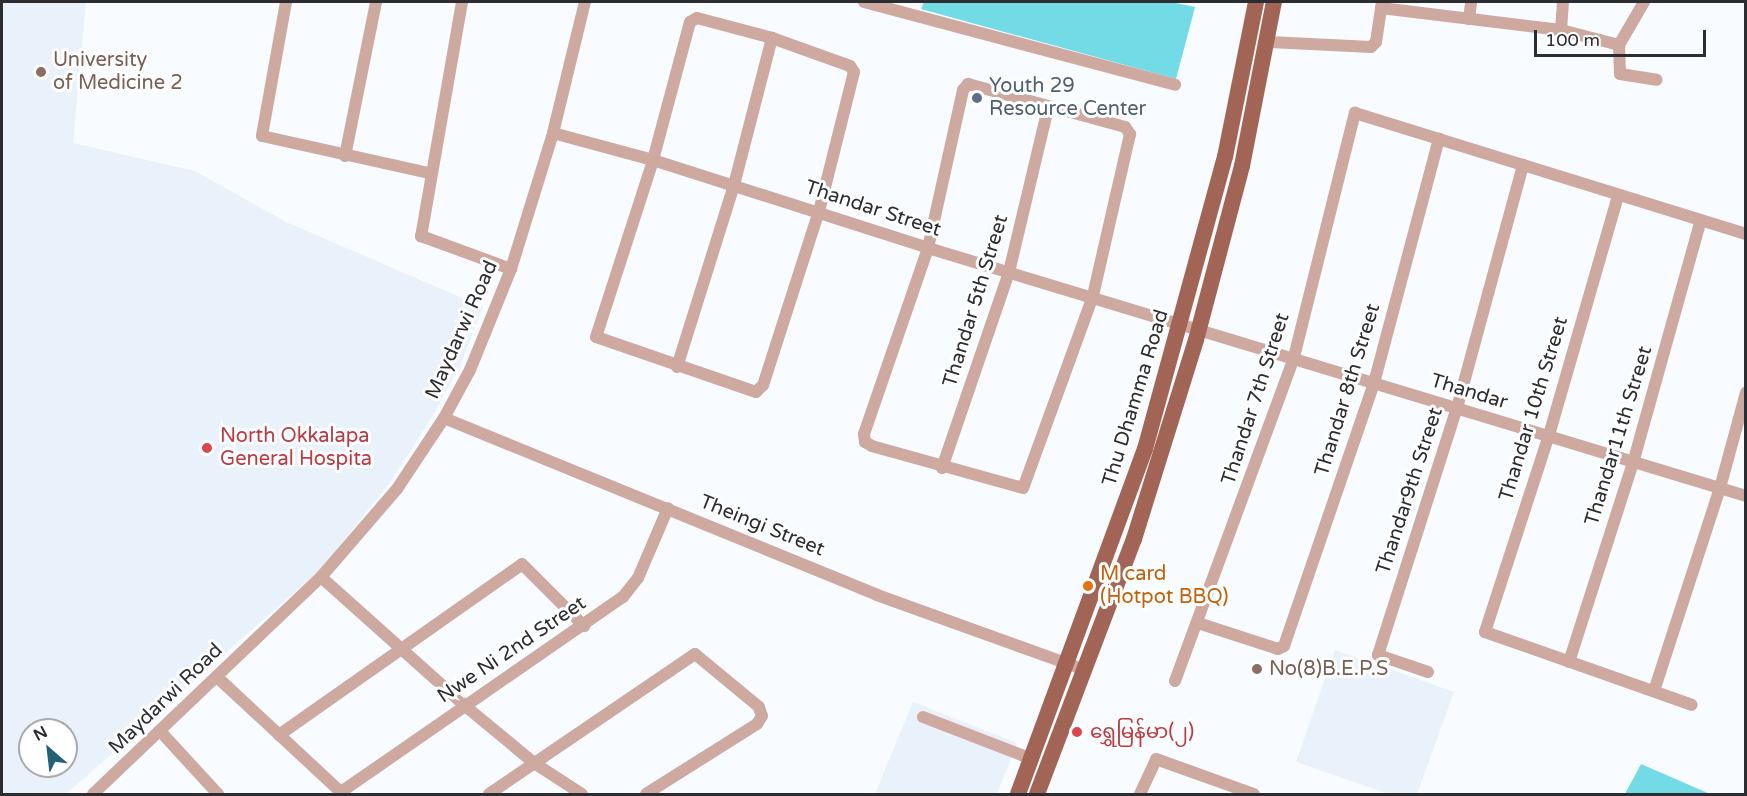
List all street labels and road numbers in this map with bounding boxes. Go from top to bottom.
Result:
street label: Thandar Street [802,176,944,242]
street label: Thandar 5th Street [938,212,1014,390]
street label: Maydarwi Road [421,257,503,403]
street label: Thandar 8th Street [1310,301,1386,479]
street label: Thu Dhamma Road [1098,307,1174,489]
street label: Thandar 7th Street [1217,310,1295,488]
street label: Thandar 10th Street [1495,314,1573,504]
street label: Thandar11th Street [1580,343,1658,529]
street label: Thandar [1428,369,1510,415]
street label: Thandar9th Street [1372,405,1448,577]
street label: Theingi Street [696,490,828,562]
street label: Nwe Ni 2nd Street [433,591,591,709]
street label: Maydarwi Road [104,639,228,759]

